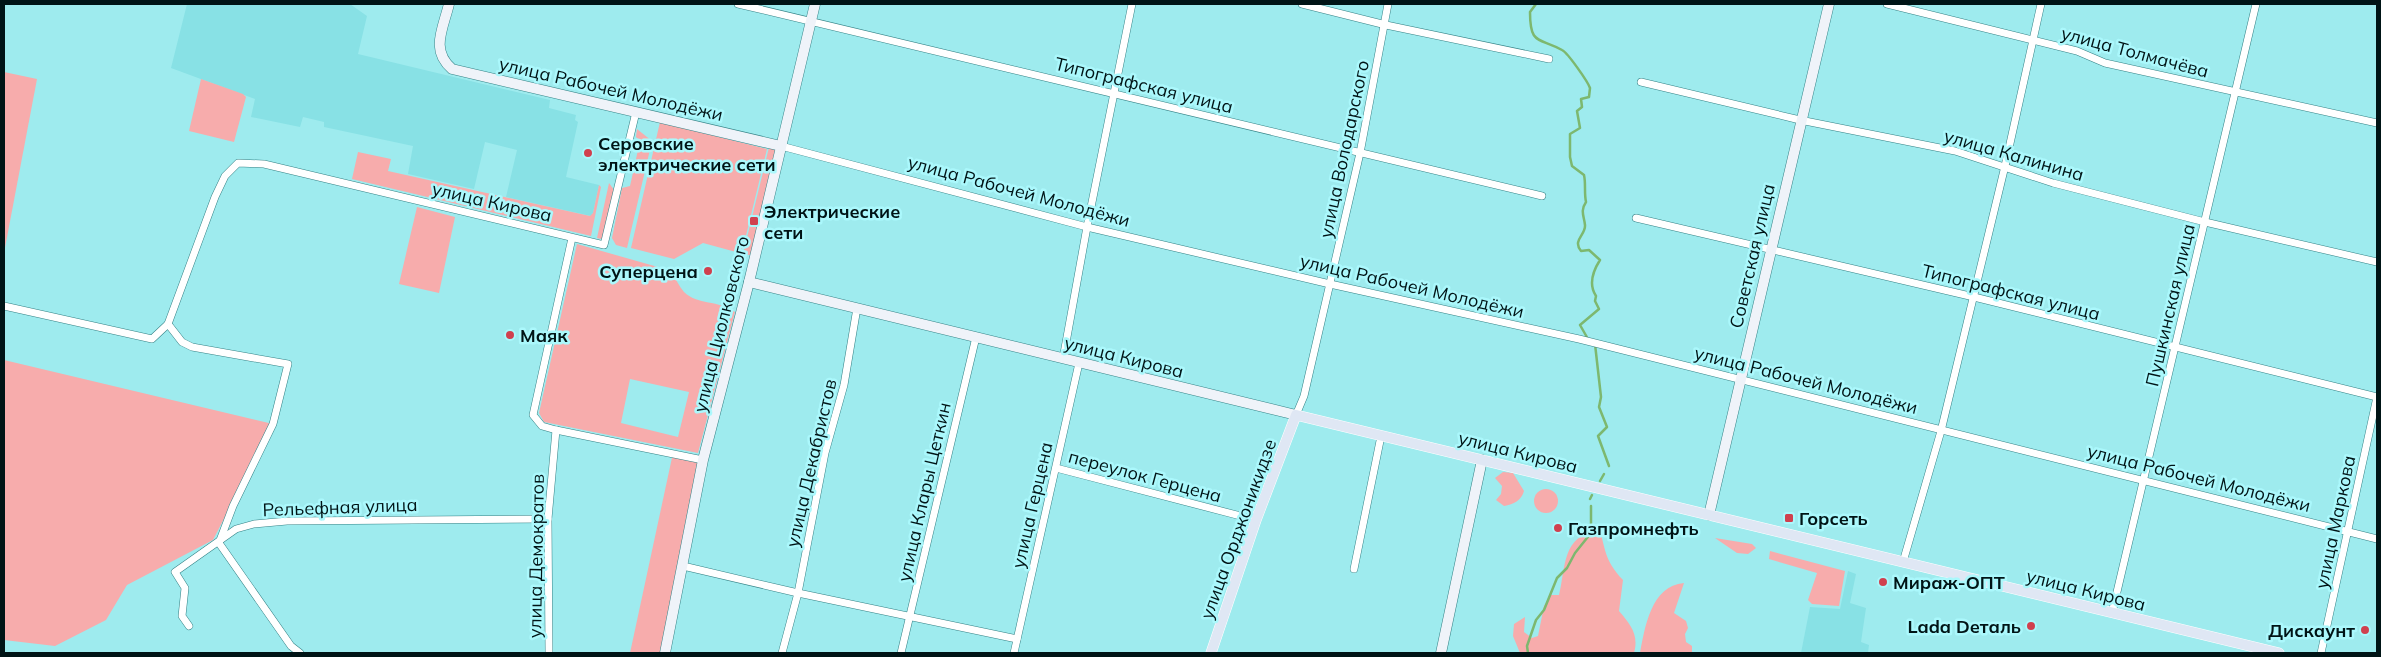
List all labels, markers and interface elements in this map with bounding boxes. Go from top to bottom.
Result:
street label: улица Толмачёва [2059,21,2211,83]
street label: улица Рабочей Молодёжи [497,52,725,126]
street label: Типографская улица [1053,52,1235,118]
street label: улица Володарского [1314,58,1374,240]
street label: улица Калинина [1941,124,2087,186]
place label: Серовские электрические сети [598,132,776,176]
marker: Серовские электрические сети [582,147,594,159]
street label: улица Рабочей Молодёжи [905,150,1133,232]
street label: улица Кирова [430,177,554,227]
street label: Советская улица [1724,182,1780,330]
place label: Электрические сети [764,200,900,244]
marker: Электрические сети [748,215,760,227]
street label: Пушкинская улица [2140,221,2200,389]
street label: улица Циолковского [688,233,754,415]
street label: улица Рабочей Молодёжи [1298,249,1526,323]
street label: Типографская улица [1920,259,2102,325]
place label: Суперцена [599,260,698,283]
marker: Суперцена [702,265,714,277]
place label: Маяк [520,324,568,347]
marker: Маяк [504,329,516,341]
street label: улица Кирова [1062,331,1186,383]
street label: улица Рабочей Молодёжи [1692,341,1920,419]
street label: улица Декабристов [780,377,842,549]
street label: улица Клары Цеткин [892,400,956,584]
street label: улица Кирова [1456,426,1580,478]
street label: улица Орджоникидзе [1195,436,1281,622]
street label: улица Рабочей Молодёжи [2085,439,2313,517]
street label: улица Герцена [1006,440,1058,570]
street label: переулок Герцена [1066,444,1224,508]
street label: улица Маркова [2310,453,2360,591]
street label: улица Демократов [523,474,549,638]
street label: Рельефная улица [262,493,418,521]
place label: Горсеть [1799,507,1868,530]
marker: Горсеть [1783,512,1795,524]
place label: Газпромнефть [1568,517,1699,540]
marker: Газпромнефть [1552,522,1564,534]
street label: улица Кирова [2024,564,2148,616]
place label: Мираж-ОПТ [1893,571,2005,594]
marker: Мираж-ОПТ [1877,576,1889,588]
place label: Lada Dеталь [1907,615,2021,638]
place label: Дискаунт [2268,619,2355,642]
marker: Lada Dеталь [2025,620,2037,632]
marker: Дискаунт [2359,624,2371,636]

